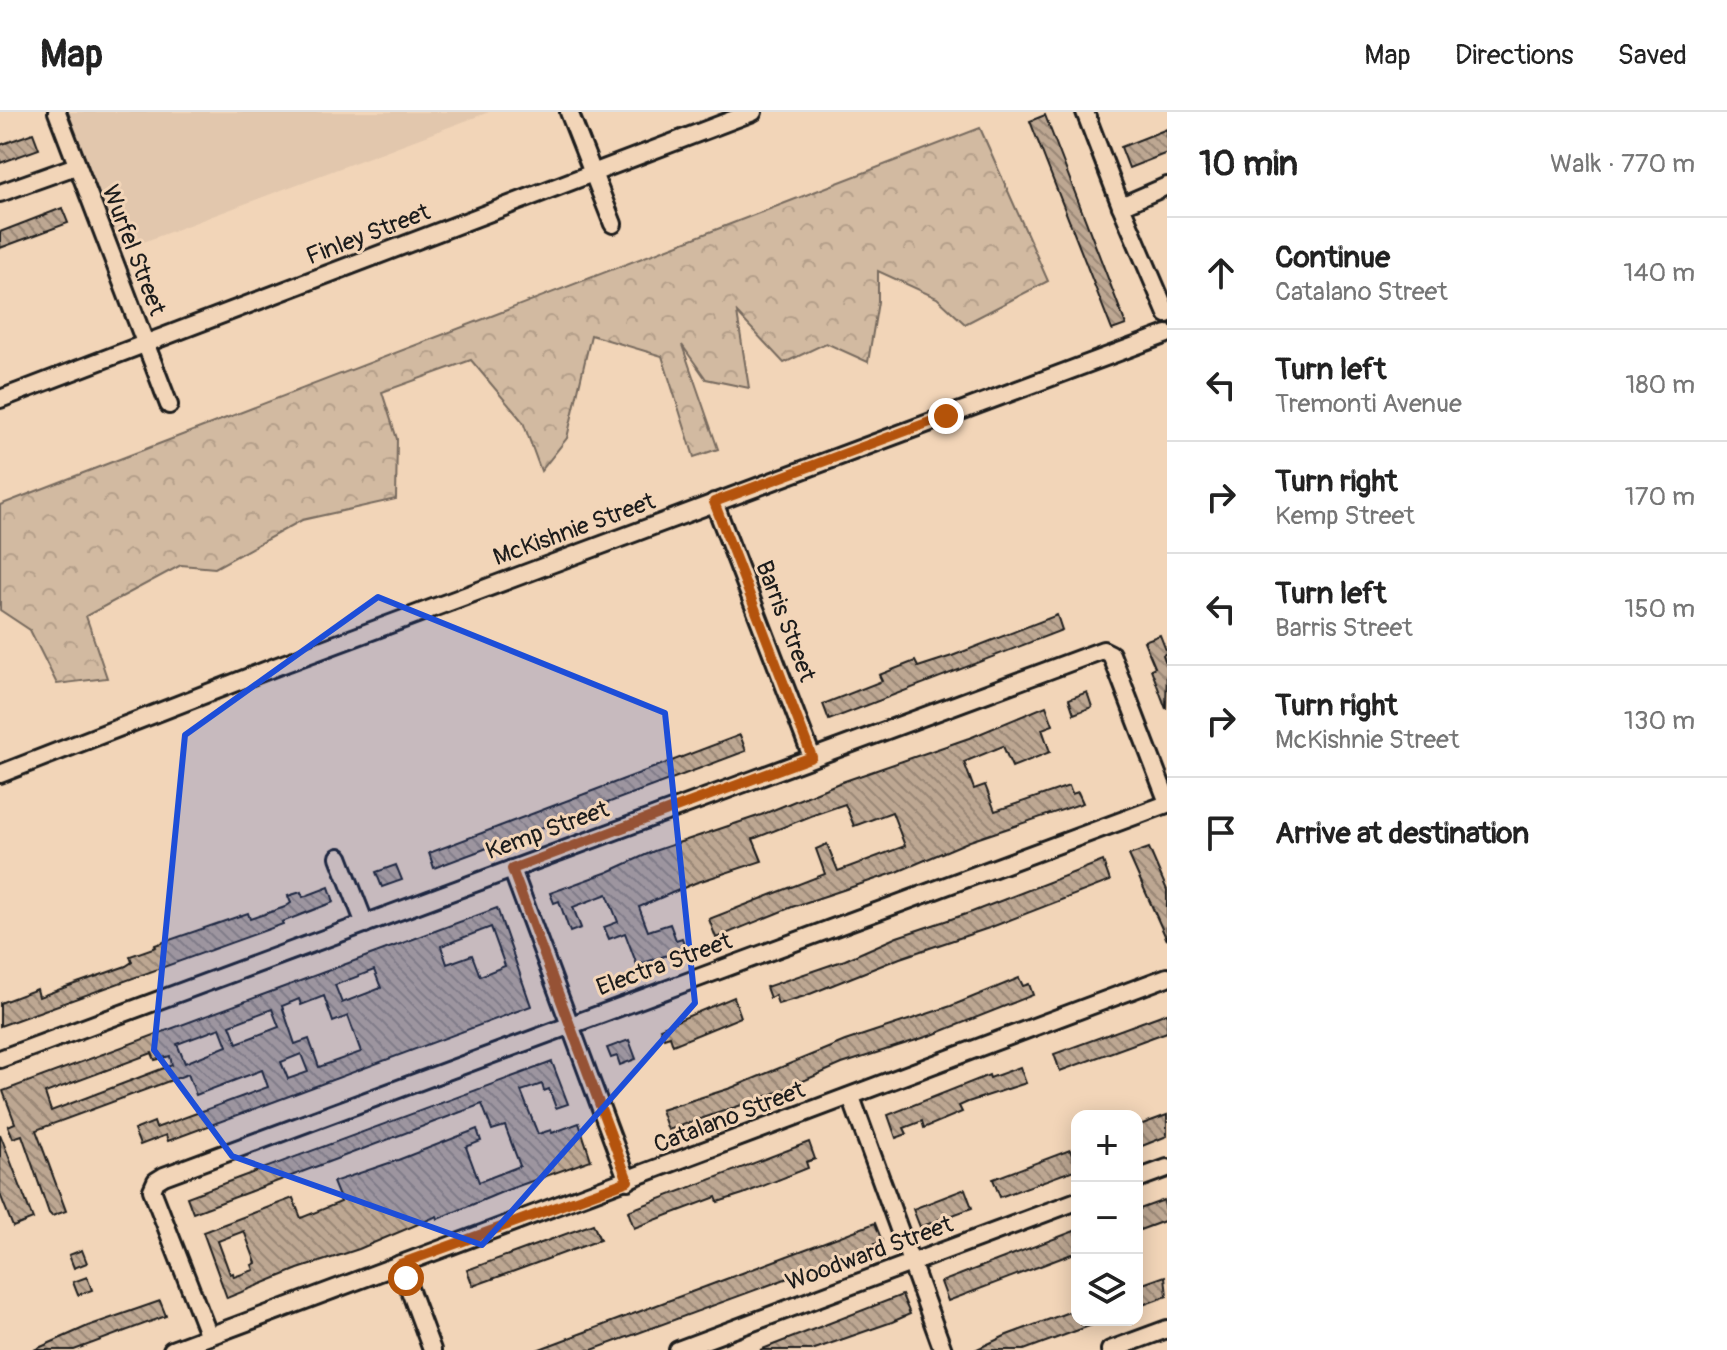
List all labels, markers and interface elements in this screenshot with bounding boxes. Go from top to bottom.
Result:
text: Map [40,31,103,79]
text: Map [1364,38,1411,73]
text: Directions [1455,38,1574,73]
text: Saved [1618,38,1687,73]
text: 10 min [1199,143,1298,186]
text: Walk · 770 m [1550,148,1695,180]
street label: Wurfel Street [95,181,172,320]
street label: Finley Street [302,197,434,271]
text: Continue [1275,239,1390,276]
icon: ahead [1199,251,1243,295]
text: 140 m [1623,257,1695,289]
text: Catalano Street [1275,276,1448,308]
text: Turn left [1275,351,1386,388]
icon: left [1199,363,1243,407]
text: 180 m [1625,369,1695,401]
text: Tremonti Avenue [1275,388,1462,420]
route end [928,398,964,434]
text: Turn right [1275,463,1398,500]
icon: right [1199,475,1243,519]
text: 170 m [1625,481,1695,513]
street label: McKishnie Street [489,487,659,572]
text: Kemp Street [1275,500,1415,532]
street label: Barris Street [749,557,822,686]
text: Turn left [1275,575,1386,612]
icon: left [1199,587,1243,631]
text: 150 m [1624,593,1695,625]
text: Barris Street [1275,612,1413,644]
text: Turn right [1275,687,1398,724]
icon: right [1199,699,1243,743]
text: 130 m [1624,705,1695,737]
text: McKishnie Street [1275,724,1459,756]
street label: Kemp Street [482,795,613,866]
icon: arrive [1199,811,1243,855]
text: Arrive at destination [1275,815,1529,852]
street label: Electra Street [593,926,736,1002]
street label: Catalano Street [650,1075,809,1160]
map controls [1071,1110,1143,1326]
button: + [1071,1110,1143,1182]
button: − [1071,1182,1143,1254]
street label: Woodward Street [782,1210,957,1297]
button: layers [1071,1254,1143,1326]
route start [388,1260,424,1296]

